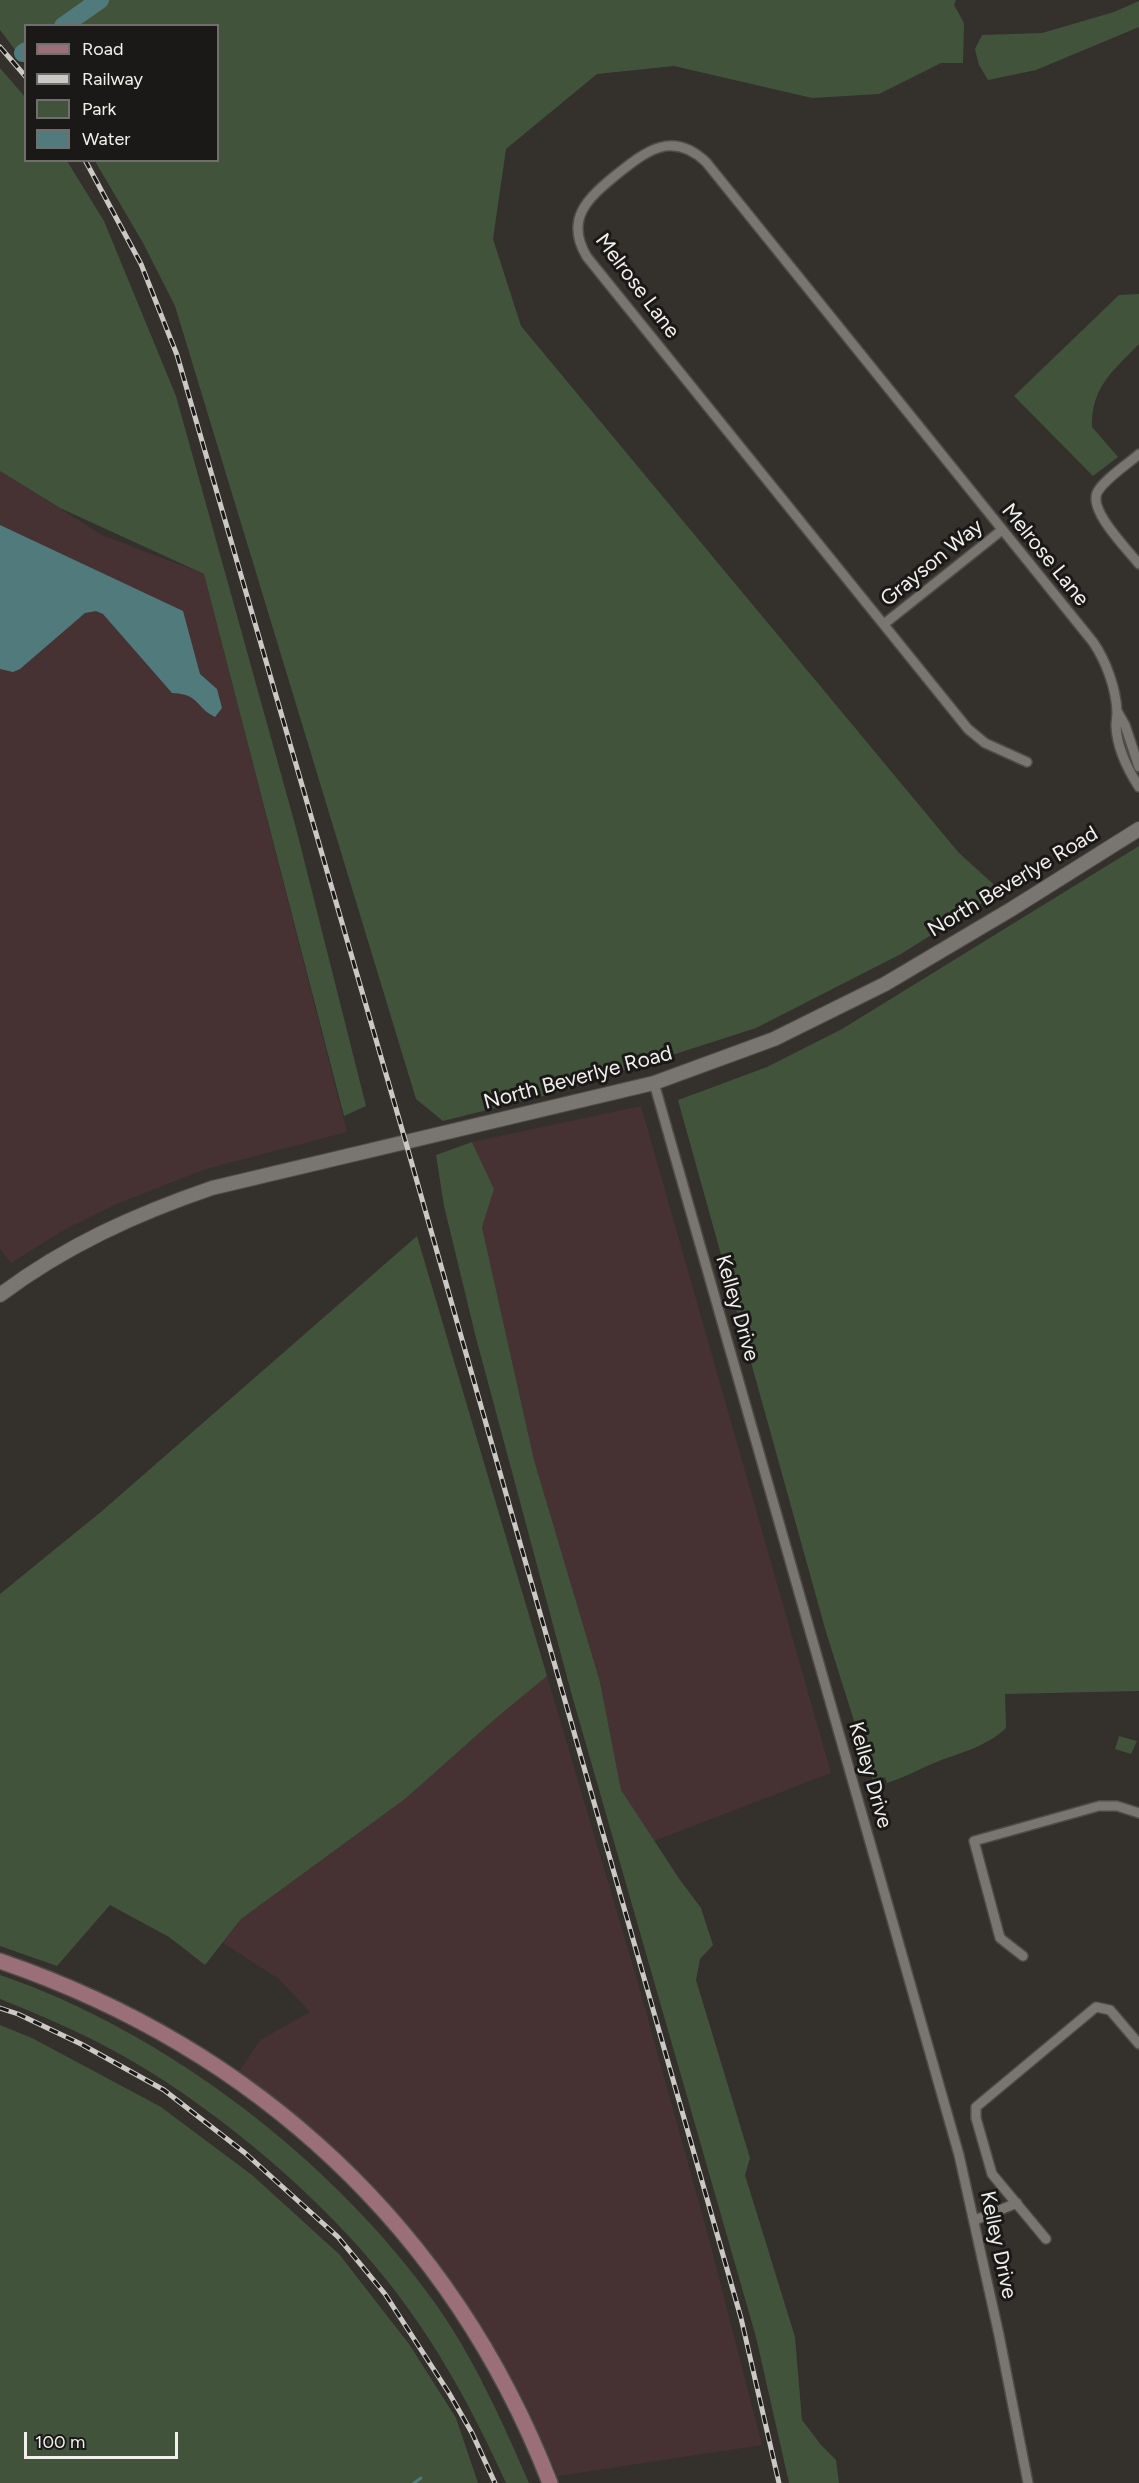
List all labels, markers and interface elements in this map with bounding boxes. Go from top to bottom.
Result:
legend [24,24,219,162]
text: Road [82,38,123,60]
text: Railway [82,68,143,90]
text: Park [82,98,116,120]
text: Water [82,128,130,150]
street label: Melrose Lane [590,229,684,343]
street label: Melrose Lane [996,499,1094,611]
street label: Grayson Way [876,514,988,612]
street label: North Beverlye Road [923,821,1103,943]
street label: North Beverlye Road [481,1041,675,1115]
street label: Kelley Drive [710,1252,764,1364]
street label: Kelley Drive [843,1719,897,1831]
street label: Kelley Drive [974,2189,1022,2301]
scale bar [27,2420,182,2458]
text: 100 m [35,2431,85,2453]

